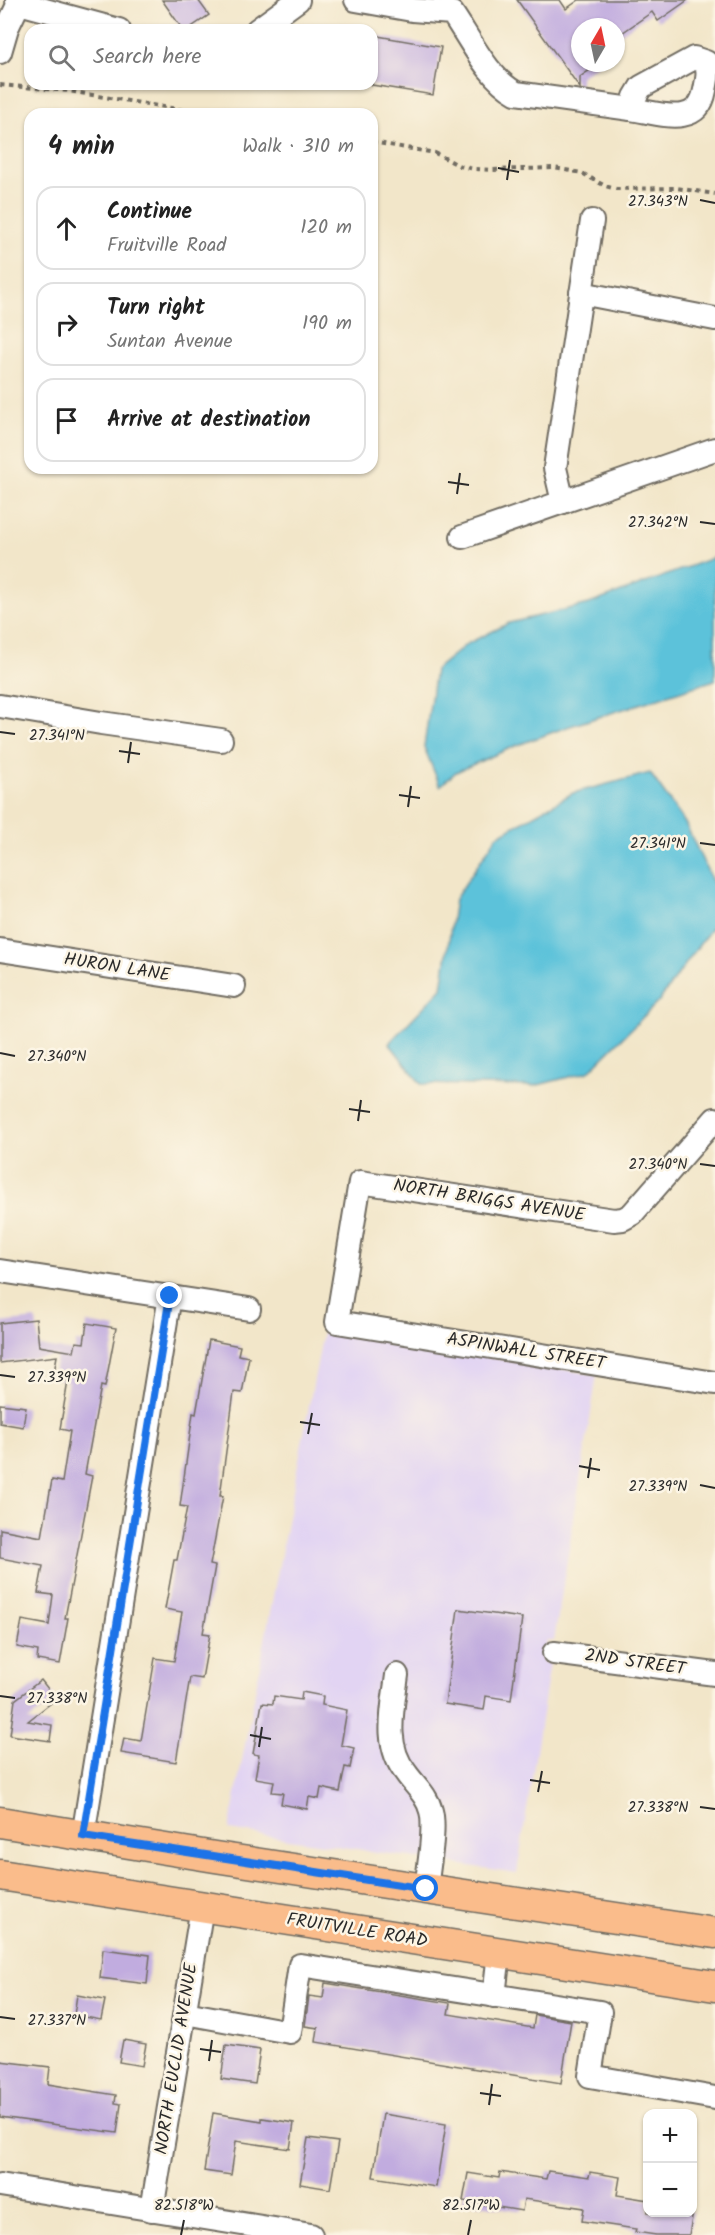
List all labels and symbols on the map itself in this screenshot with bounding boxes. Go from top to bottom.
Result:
north arrow [571,18,625,72]
text: 27.343°N [628,190,688,214]
text: 27.342°N [628,511,688,535]
text: 27.341°N [29,724,85,748]
text: 27.341°N [630,832,686,856]
street label: HURON LANE [62,945,173,991]
text: 27.340°N [28,1045,86,1069]
text: 27.340°N [629,1153,687,1177]
street label: NORTH BRIGGS AVENUE [391,1172,587,1231]
route end [156,1282,182,1308]
street label: ASPINWALL STREET [445,1325,609,1379]
text: 27.339°N [28,1366,86,1390]
text: 27.339°N [629,1475,687,1499]
street label: 2ND STREET [583,1642,689,1685]
text: 27.338°N [27,1687,87,1711]
text: 27.338°N [628,1796,688,1820]
route start [412,1875,438,1901]
street label: FRUITVILLE ROAD [284,1906,430,1957]
street label: NORTH EUCLID AVENUE [148,1961,207,2157]
text: 27.337°N [28,2009,86,2033]
text: 82.518°W [154,2194,214,2218]
text: 82.517°W [442,2194,500,2218]

